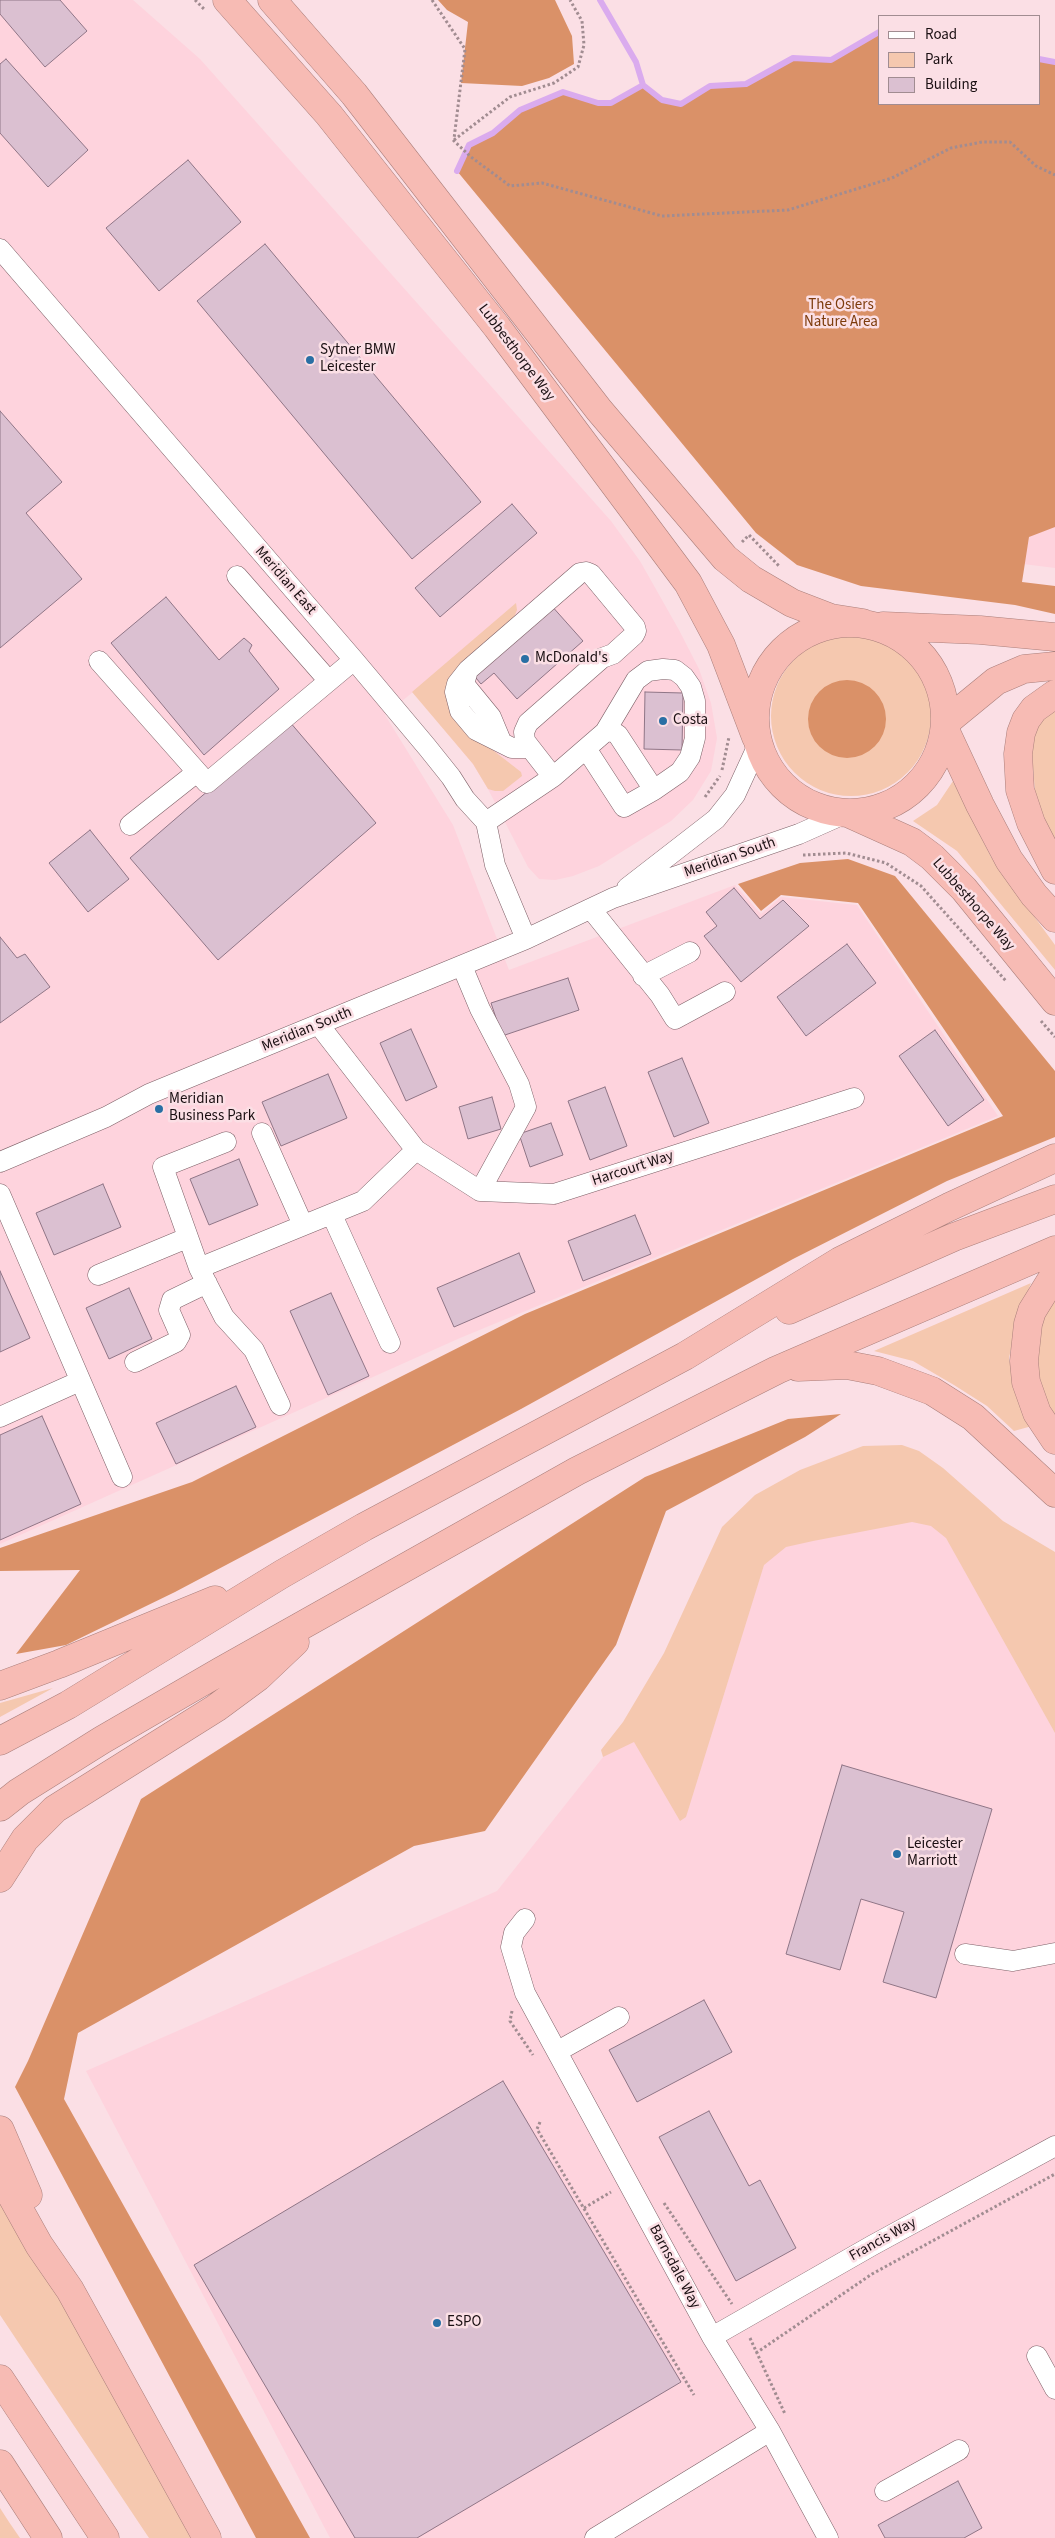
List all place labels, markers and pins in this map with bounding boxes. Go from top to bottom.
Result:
place label: Sytner BMW Leicester [320,342,395,377]
marker: Sytner BMW Leicester [304,354,316,366]
place label: McDonald's [535,650,608,668]
marker: McDonald's [519,653,531,665]
place label: Costa [673,712,708,730]
marker: Costa [657,715,669,727]
place label: Meridian Business Park [169,1091,255,1126]
marker: Meridian Business Park [153,1103,165,1115]
place label: Leicester Marriott [907,1836,963,1871]
marker: Leicester Marriott [891,1848,903,1860]
place label: ESPO [447,2314,481,2332]
marker: ESPO [431,2317,443,2329]

